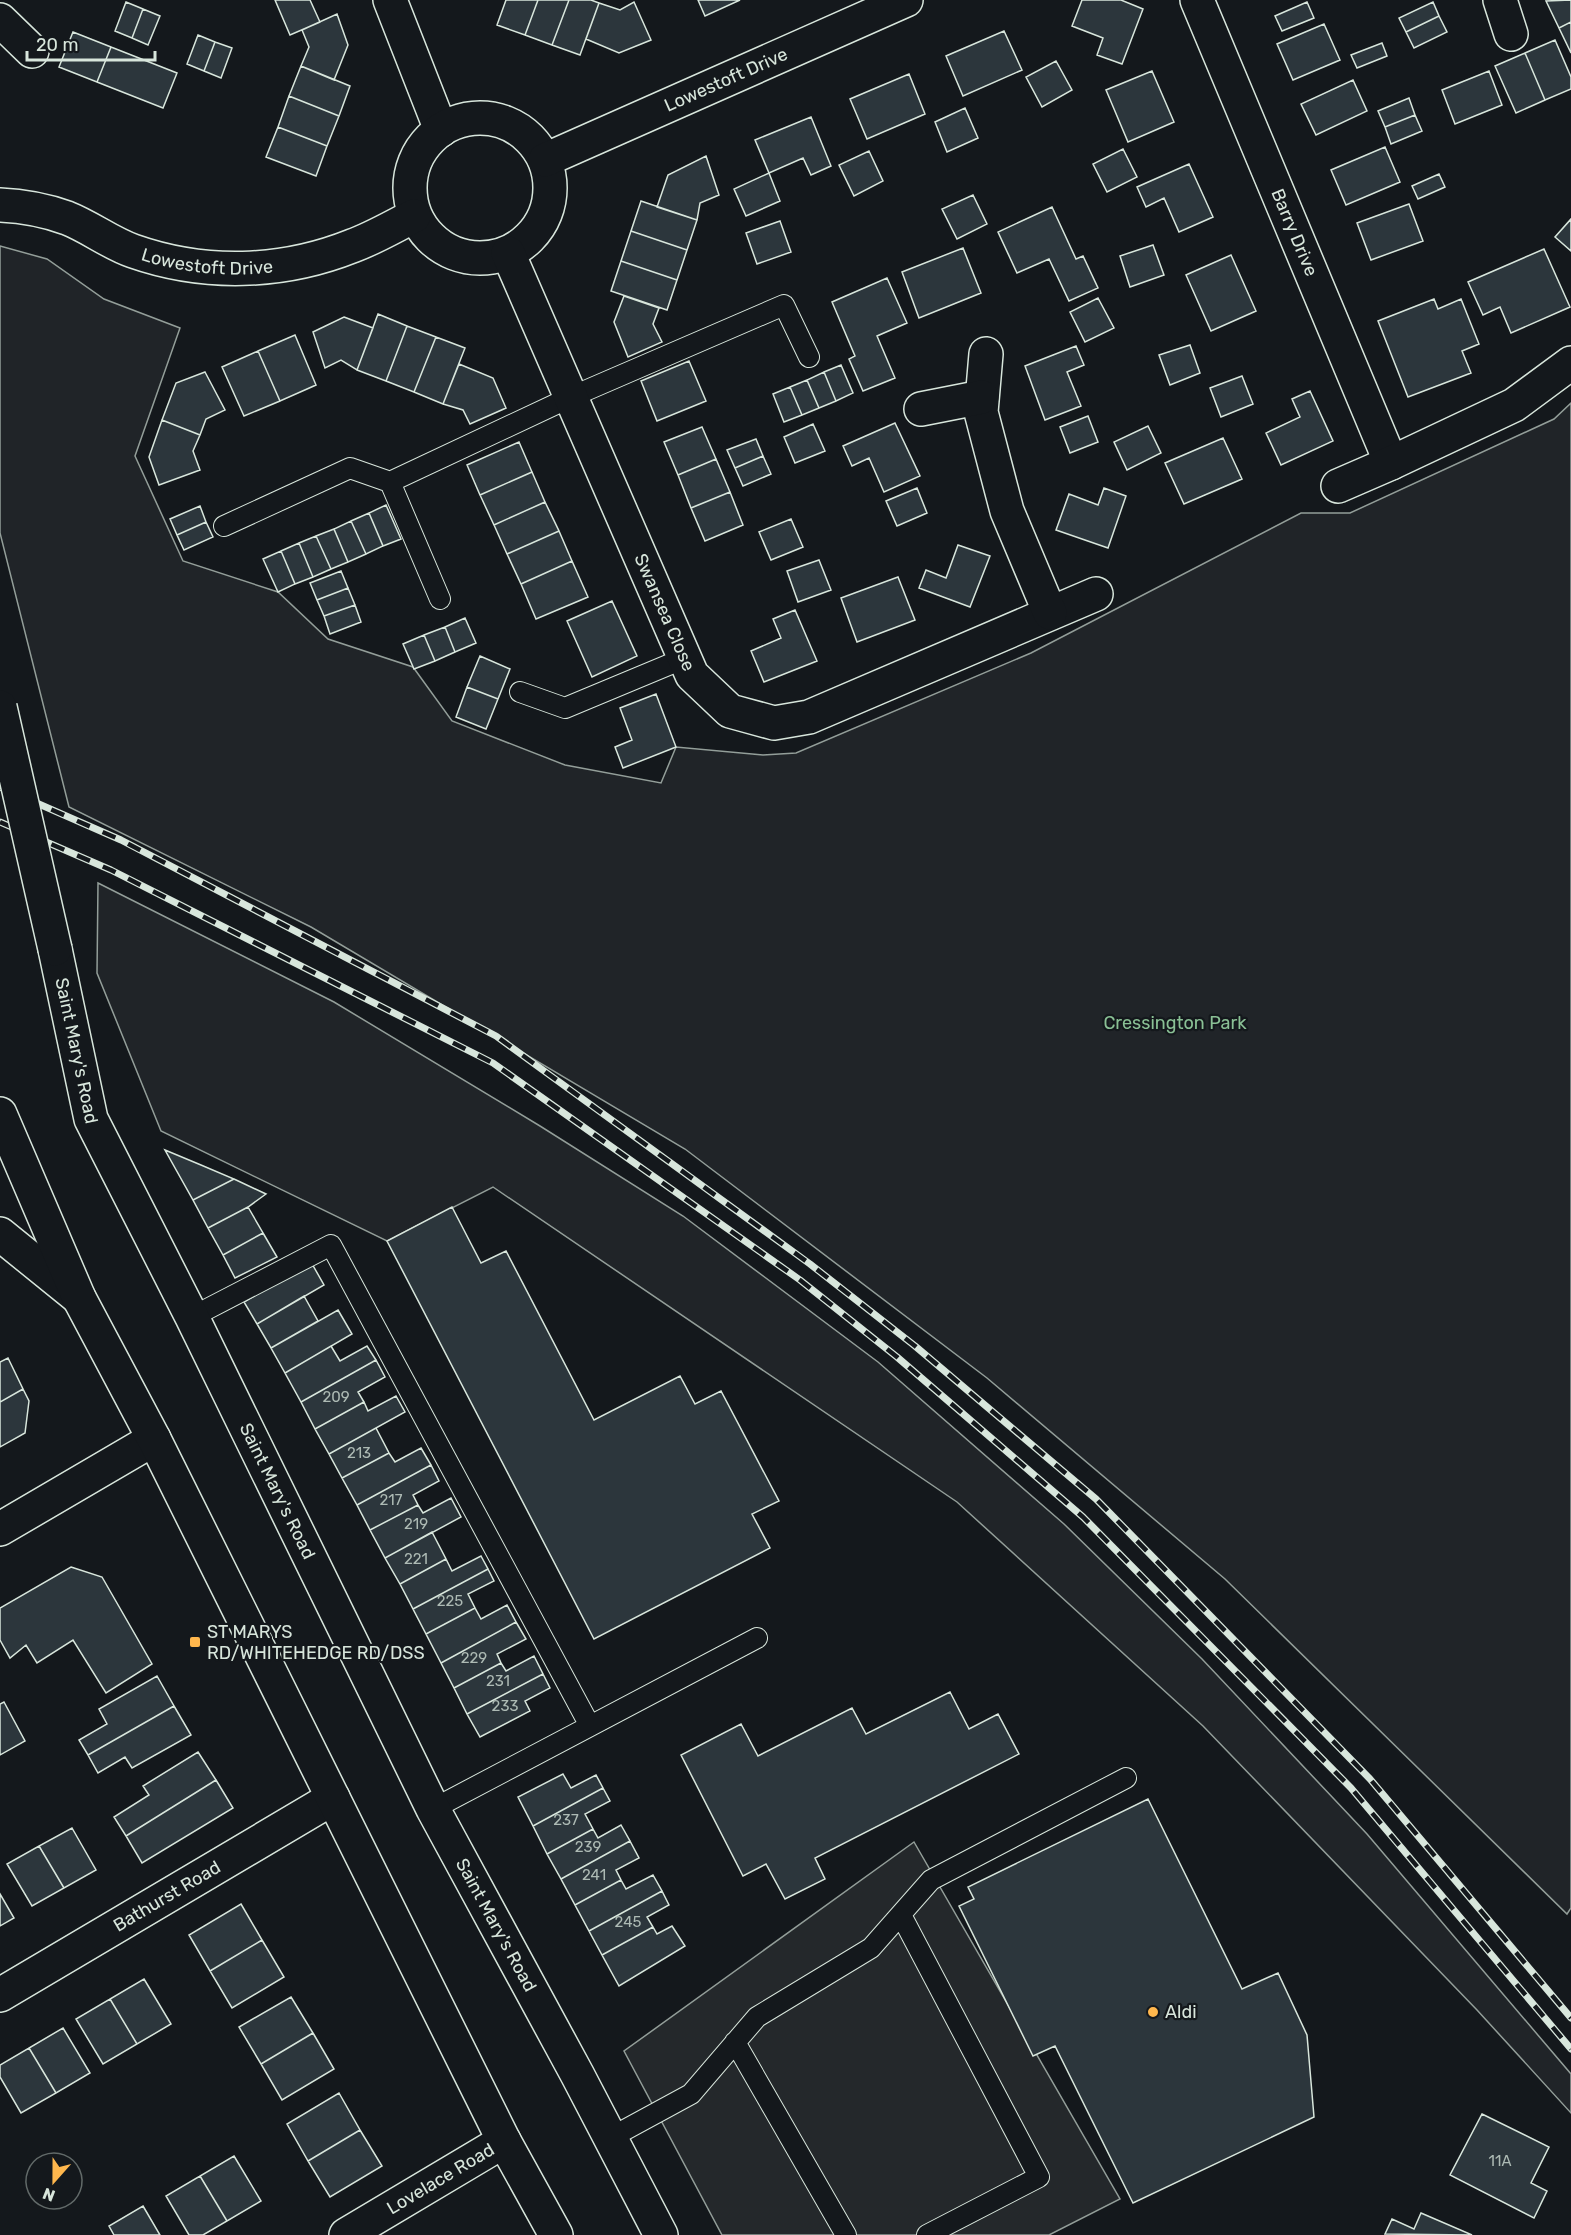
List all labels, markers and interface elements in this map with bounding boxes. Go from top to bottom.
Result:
scale bar [27,24,154,62]
text: 20 m [36,34,78,56]
street label: Lowestoft Drive [661,43,791,117]
street label: Barry Drive [1266,185,1322,280]
street label: Lowestoft Drive [139,243,274,279]
street label: Swansea Close [629,550,700,674]
street label: Saint Mary's Road [50,976,103,1126]
park label: Cressington Park [1103,1012,1247,1034]
house number: 209 [322,1388,350,1406]
street label: Saint Mary's Road [235,1420,320,1563]
house number: 213 [347,1444,371,1462]
house number: 217 [380,1491,403,1509]
house number: 219 [404,1515,428,1533]
house number: 221 [404,1550,428,1568]
house number: 225 [437,1592,463,1610]
place label: ST MARYS RD/WHITEHEDGE RD/DSS [207,1621,425,1664]
marker: ST MARYS RD/WHITEHEDGE RD/DSS [188,1635,202,1649]
house number: 229 [461,1649,487,1667]
house number: 231 [486,1672,510,1690]
house number: 233 [492,1697,518,1715]
house number: 237 [553,1811,579,1829]
house number: 239 [575,1838,601,1856]
street label: Saint Mary's Road [451,1855,541,1996]
street label: Bathurst Road [109,1856,225,1936]
house number: 241 [582,1866,606,1884]
house number: 245 [615,1913,642,1931]
place label: Aldi [1165,2001,1197,2023]
marker: Aldi [1146,2005,1160,2019]
street label: Lovelace Road [383,2138,498,2219]
north arrow [24,2151,84,2211]
house number: 11A [1489,2152,1511,2170]
text: N [40,2184,58,2205]

